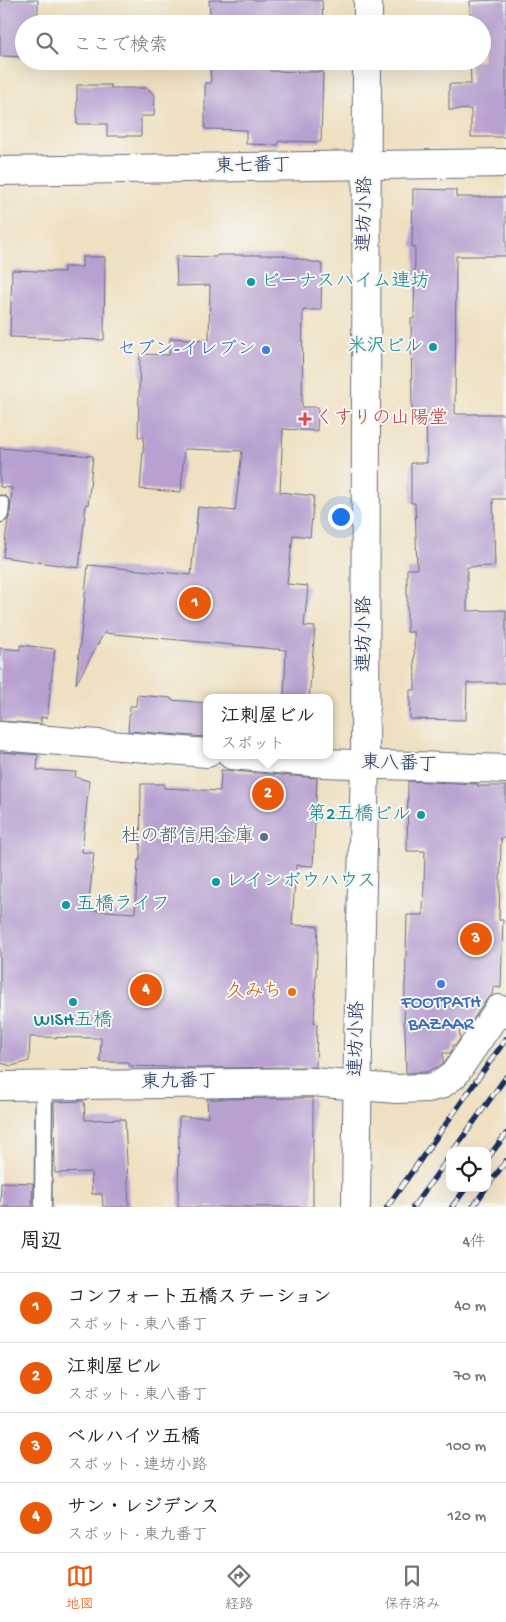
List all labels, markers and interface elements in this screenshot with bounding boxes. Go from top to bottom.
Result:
search box [15,15,491,70]
icon: search [33,29,61,57]
text: ここで検索 [73,35,168,58]
street label: 東七番丁 [215,154,291,179]
street label: 連坊小路 [353,176,378,252]
place label: ビーナスハイム連坊 [261,270,430,294]
marker: ビーナスハイム連坊 [245,276,257,288]
place label: 米沢ビル [347,335,423,359]
place label: セブン-イレブン [117,339,256,362]
marker: 米沢ビル [427,341,439,353]
marker: セブン-イレブン [260,344,272,356]
place label: くすりの山陽堂 [315,407,448,431]
marker: くすりの山陽堂 [299,413,311,425]
your location [328,504,354,530]
pin: 1 [179,584,211,622]
street label: 連坊小路 [353,596,377,672]
popup [203,694,333,759]
text: 江刺屋ビル [221,706,315,729]
text: スポット [221,736,285,755]
street label: 東八番丁 [361,751,437,778]
pin: 2 [252,775,284,813]
place label: 第2五橋ビル [307,803,411,827]
marker: 第2五橋ビル [415,809,427,821]
place label: 杜の都信用金庫 [121,825,254,849]
marker: 杜の都信用金庫 [258,831,270,843]
place label: レインボウハウス [226,871,376,894]
marker: レインボウハウス [210,876,222,888]
place label: 五橋ライフ [76,894,170,917]
marker: 五橋ライフ [60,899,72,911]
pin: 3 [460,920,492,958]
pin: 4 [130,971,162,1009]
marker: FOOTPATH BAZAAR [435,978,447,990]
place label: 久みち [226,981,282,1004]
marker: 久みち [286,986,298,998]
place label: FOOTPATH BAZAAR [400,992,481,1037]
marker: WISH五橋 [67,996,79,1008]
street label: 連坊小路 [345,1001,370,1077]
place label: WISH五橋 [34,1010,112,1033]
street label: 東九番丁 [141,1070,217,1095]
map controls [446,1147,491,1192]
button: locate [446,1147,491,1192]
text: 周辺 [20,1231,62,1256]
text: 4件 [462,1234,486,1253]
text: コンフォート五橋ステーション [67,1287,331,1310]
text: 1 [33,1298,39,1317]
text: 40 m [454,1298,486,1317]
text: スポット · 東八番丁 [67,1317,208,1336]
text: 江刺屋ビル [67,1357,162,1380]
text: 2 [32,1368,40,1387]
text: 70 m [453,1368,486,1387]
text: スポット · 東八番丁 [67,1387,208,1406]
text: ベルハイツ五橋 [67,1427,200,1450]
text: 3 [32,1438,40,1457]
text: 100 m [446,1438,486,1457]
text: スポット · 連坊小路 [67,1457,208,1476]
text: サン・レジデンス [67,1497,219,1520]
text: 4 [32,1508,40,1527]
text: 120 m [447,1508,486,1527]
text: スポット · 東九番丁 [67,1527,208,1546]
tab: 地図 [66,1562,94,1614]
tab: 経路 [225,1562,253,1614]
tab: 保存済み [384,1562,440,1614]

